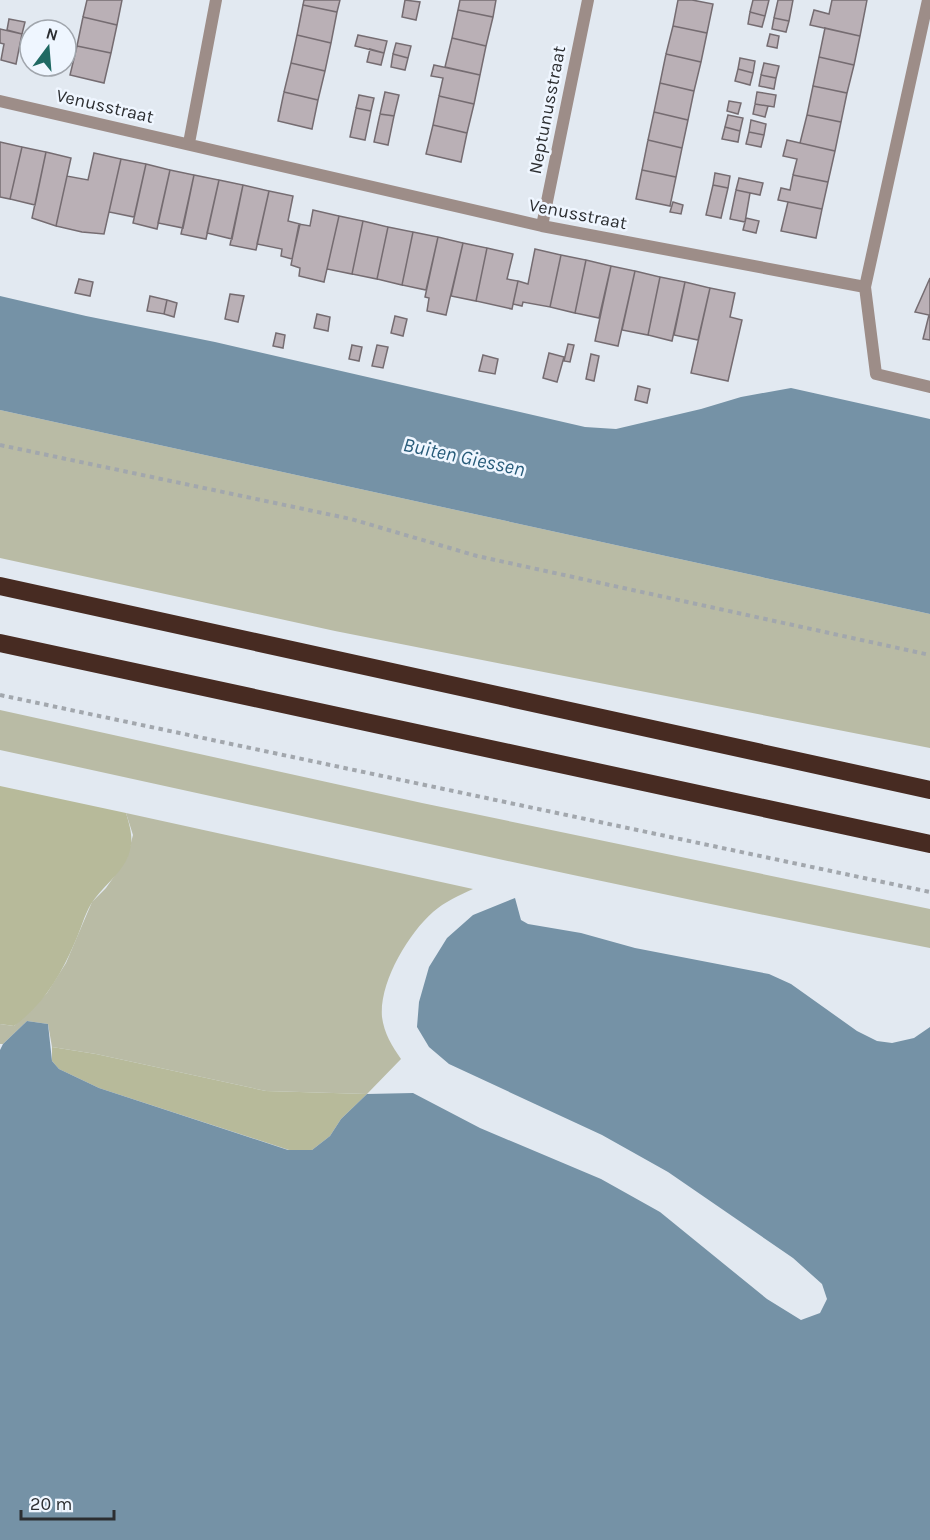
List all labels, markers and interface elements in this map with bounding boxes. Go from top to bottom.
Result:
north arrow [18,18,78,78]
text: N [44,23,60,45]
street label: Neptunusstraat [524,44,570,176]
street label: Venusstraat [54,84,156,128]
street label: Venusstraat [527,194,629,234]
water label: Buiten Giessen [401,433,527,481]
scale bar [21,1483,114,1521]
text: 20 m [30,1493,72,1515]

